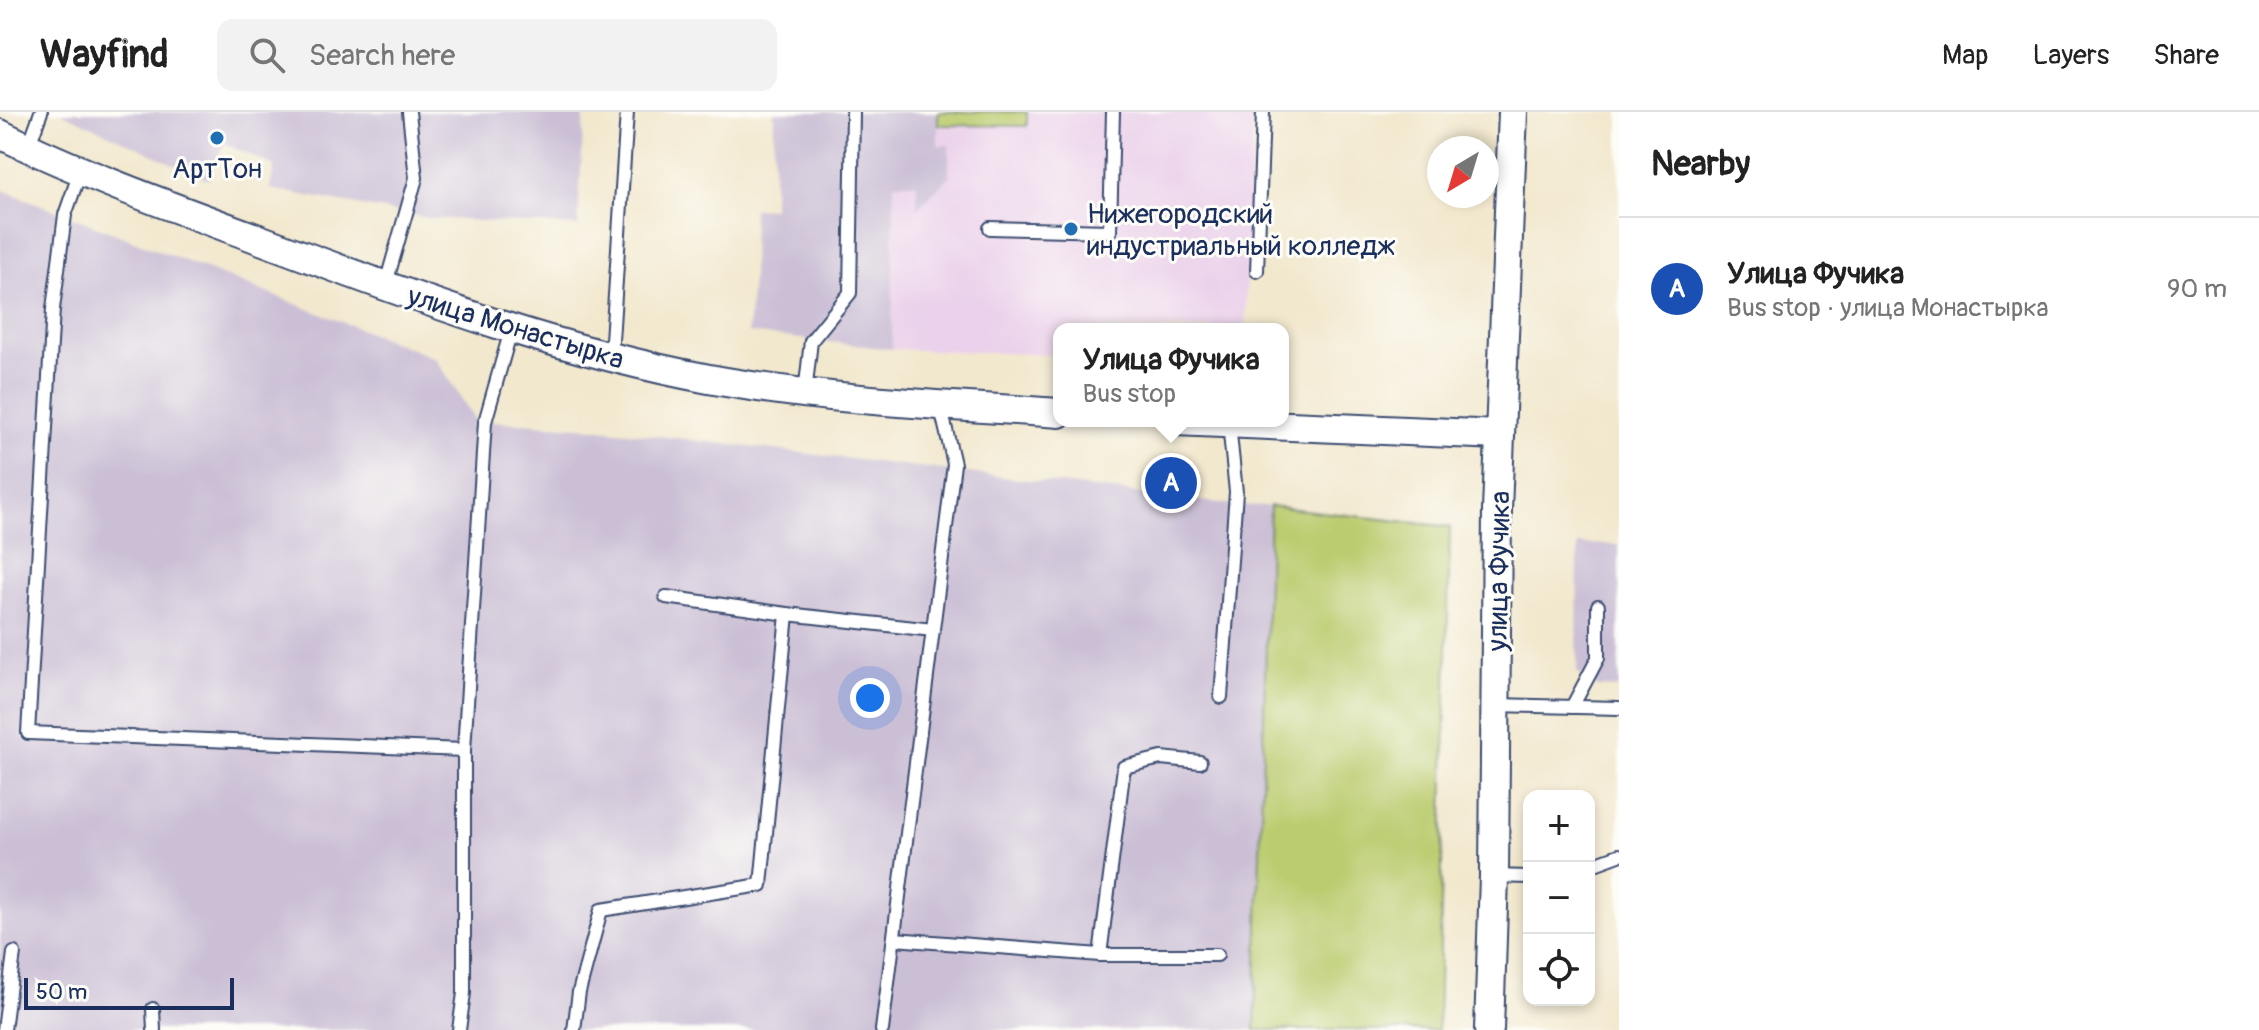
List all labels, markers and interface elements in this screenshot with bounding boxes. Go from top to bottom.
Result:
search box [217,19,777,91]
text: Wayfind [40,31,169,79]
icon: search [245,33,289,77]
text: Search here [309,37,455,74]
text: Map [1942,38,1988,73]
text: Layers [2032,38,2109,73]
text: Share [2153,38,2219,73]
marker: АртТон [208,129,226,147]
north arrow [1427,136,1499,208]
text: Nearby [1651,143,1750,186]
place label: АртТон [172,152,262,187]
place label: Нижегородский индустриальный колледж [1087,197,1395,264]
marker: Нижегородский индустриальный колледж [1062,220,1080,238]
text: Улица Фучика [1727,255,1904,292]
text: A [1669,273,1685,305]
text: 90 m [2167,273,2227,305]
street label: улица Монастырка [402,279,628,378]
text: Bus stop · улица Монастырка [1727,292,2049,324]
popup [1053,323,1289,427]
text: Улица Фучика [1082,341,1260,378]
text: Bus stop [1082,378,1176,410]
pin: A [1145,453,1197,513]
street label: улица Фучика [1481,490,1518,653]
your location [850,678,890,718]
map controls [1523,790,1595,1006]
button: + [1523,790,1595,862]
button: − [1523,862,1595,934]
button: locate [1523,934,1595,1006]
scale bar [24,974,234,1010]
text: 50 m [36,978,87,1006]

